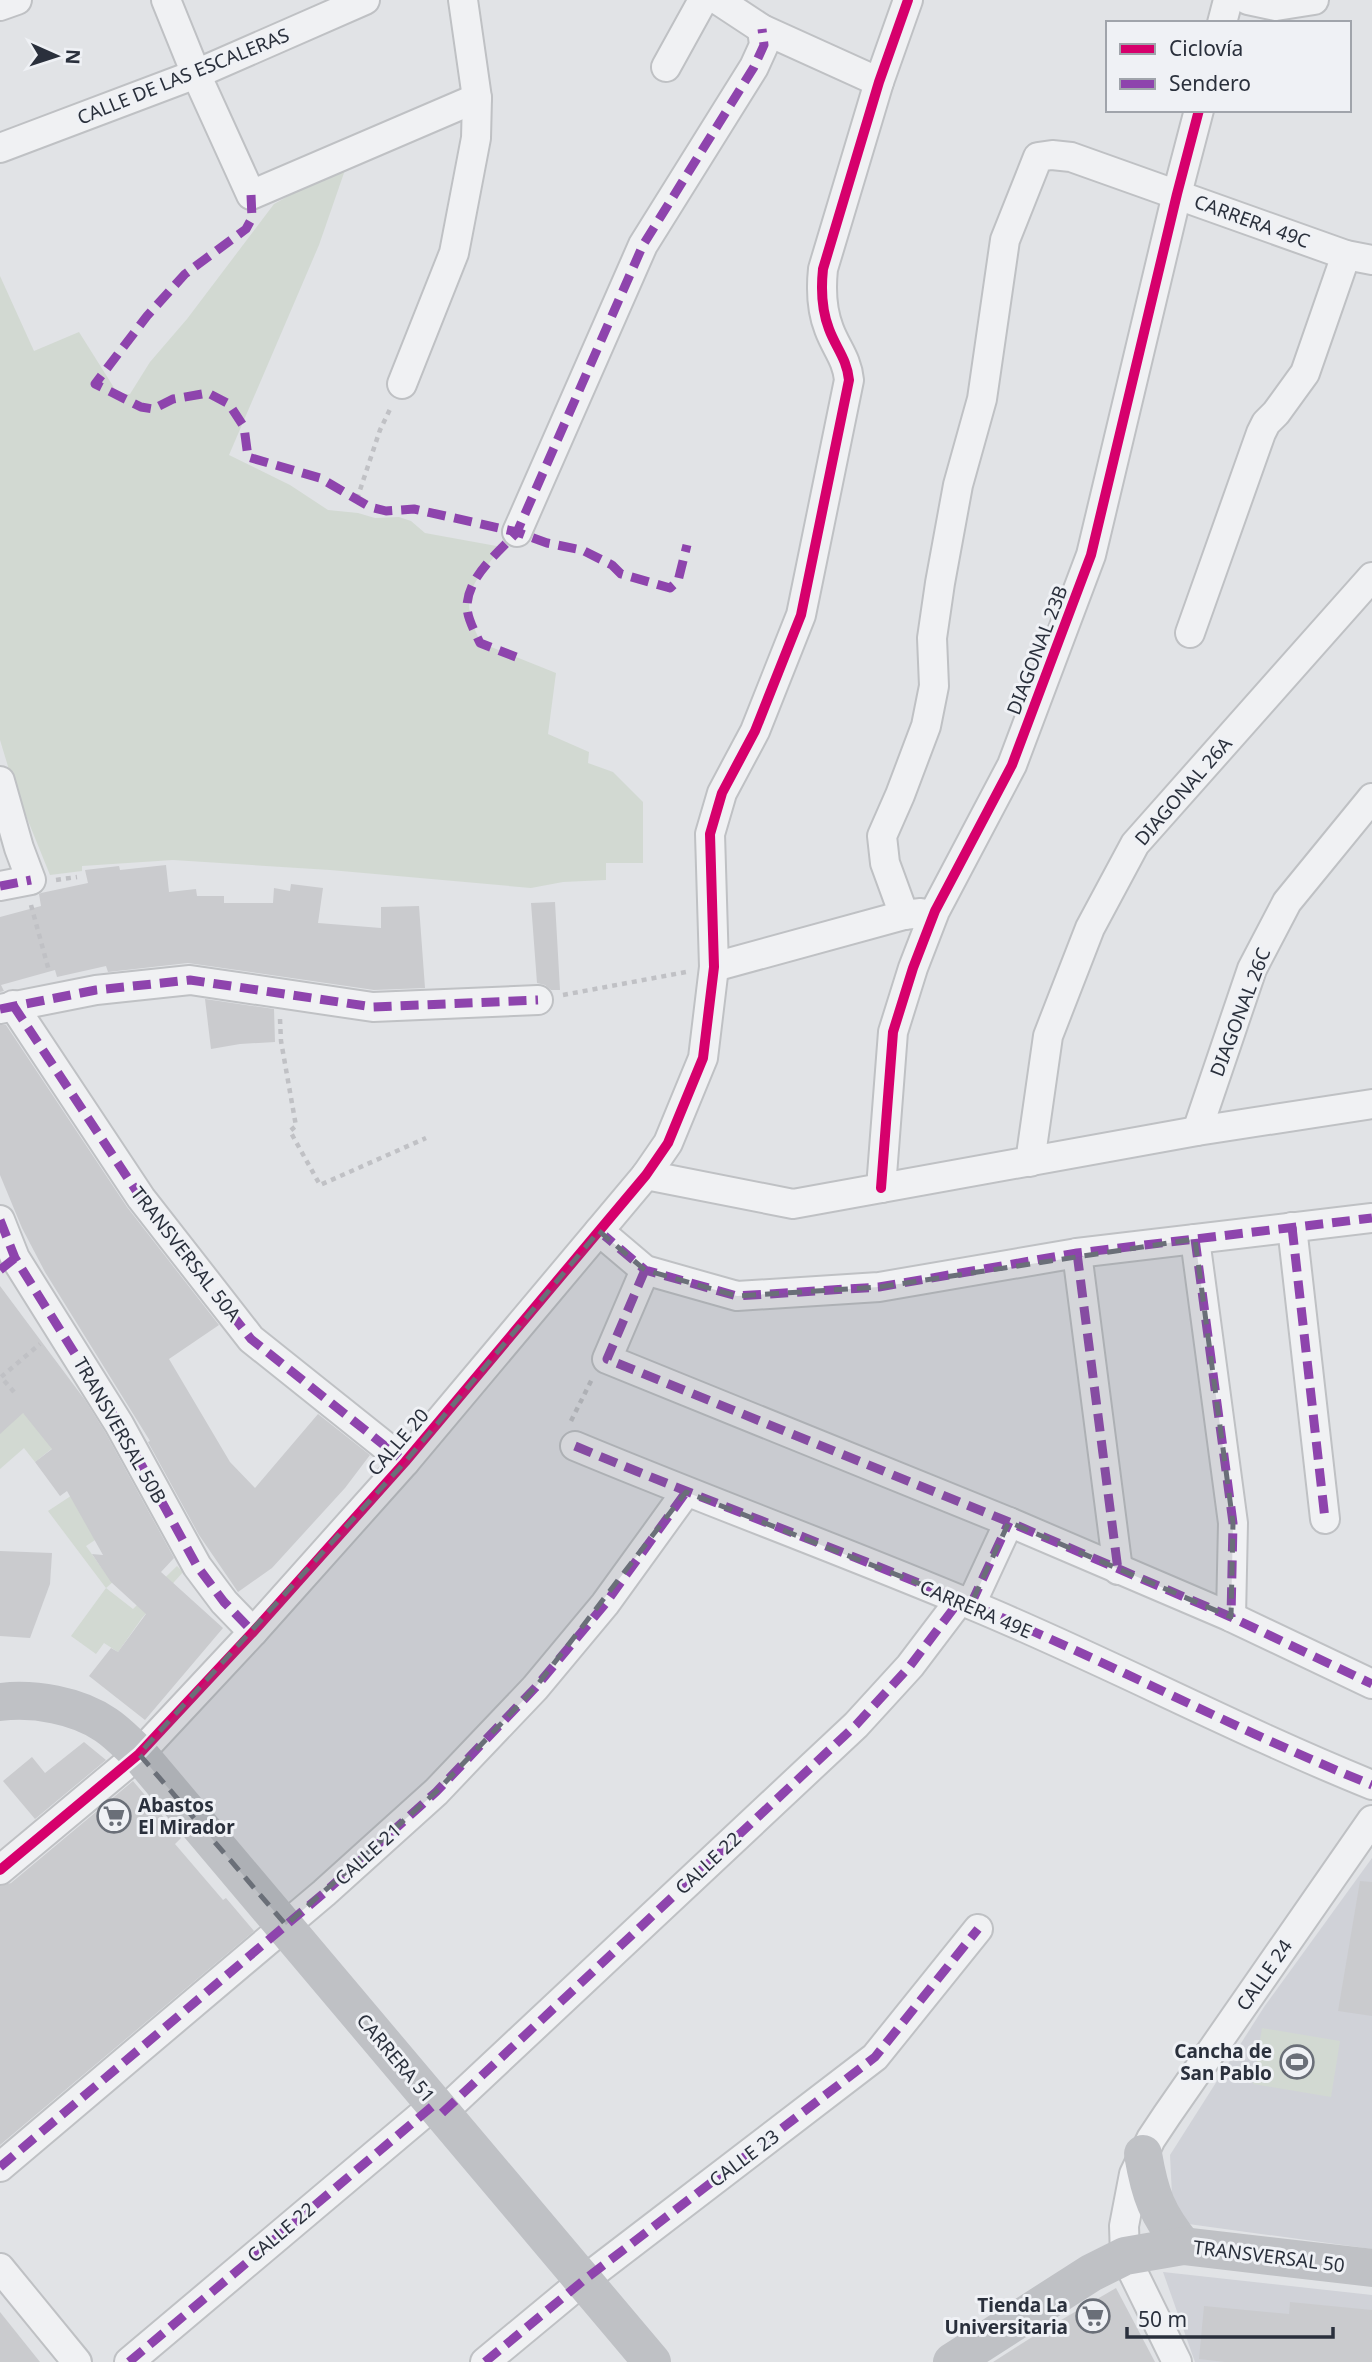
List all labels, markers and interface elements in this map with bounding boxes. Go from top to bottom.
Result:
north arrow [21,21,91,91]
legend [1106,21,1351,112]
street label: CALLE DE LAS ESCALERAS [73,22,293,130]
text: Ciclovía [1169,34,1243,62]
text: N [60,48,86,65]
text: Sendero [1169,69,1251,97]
street label: CARRERA 49C [1191,188,1313,254]
street label: DIAGONAL 23B [1000,582,1074,718]
street label: DIAGONAL 26A [1129,730,1238,851]
street label: DIAGONAL 26C [1204,944,1276,1080]
street label: TRANSVERSAL 50A [125,1181,247,1327]
street label: TRANSVERSAL 50B [68,1352,172,1508]
street label: CALLE 20 [362,1403,434,1481]
street label: CARRERA 49E [916,1574,1036,1644]
place label: Abastos El Mirador [138,1792,235,1840]
supermarket icon: Abastos El Mirador [95,1797,133,1835]
street label: CALLE 21 [329,1817,407,1891]
street label: CALLE 22 [669,1826,747,1900]
street label: CALLE 24 [1230,1934,1298,2016]
street label: CARRERA 51 [351,2008,441,2108]
place label: Cancha de San Pablo [1174,2038,1272,2086]
sports icon: Cancha de San Pablo [1278,2043,1316,2081]
street label: CALLE 23 [704,2123,784,2193]
street label: CALLE 22 [241,2196,321,2268]
street label: TRANSVERSAL 50 [1192,2234,1346,2278]
place label: Tienda La Universitaria [945,2292,1068,2340]
scale bar [1127,2296,1334,2340]
supermarket icon: Tienda La Universitaria [1074,2297,1112,2335]
text: 50 m [1138,2305,1187,2333]

